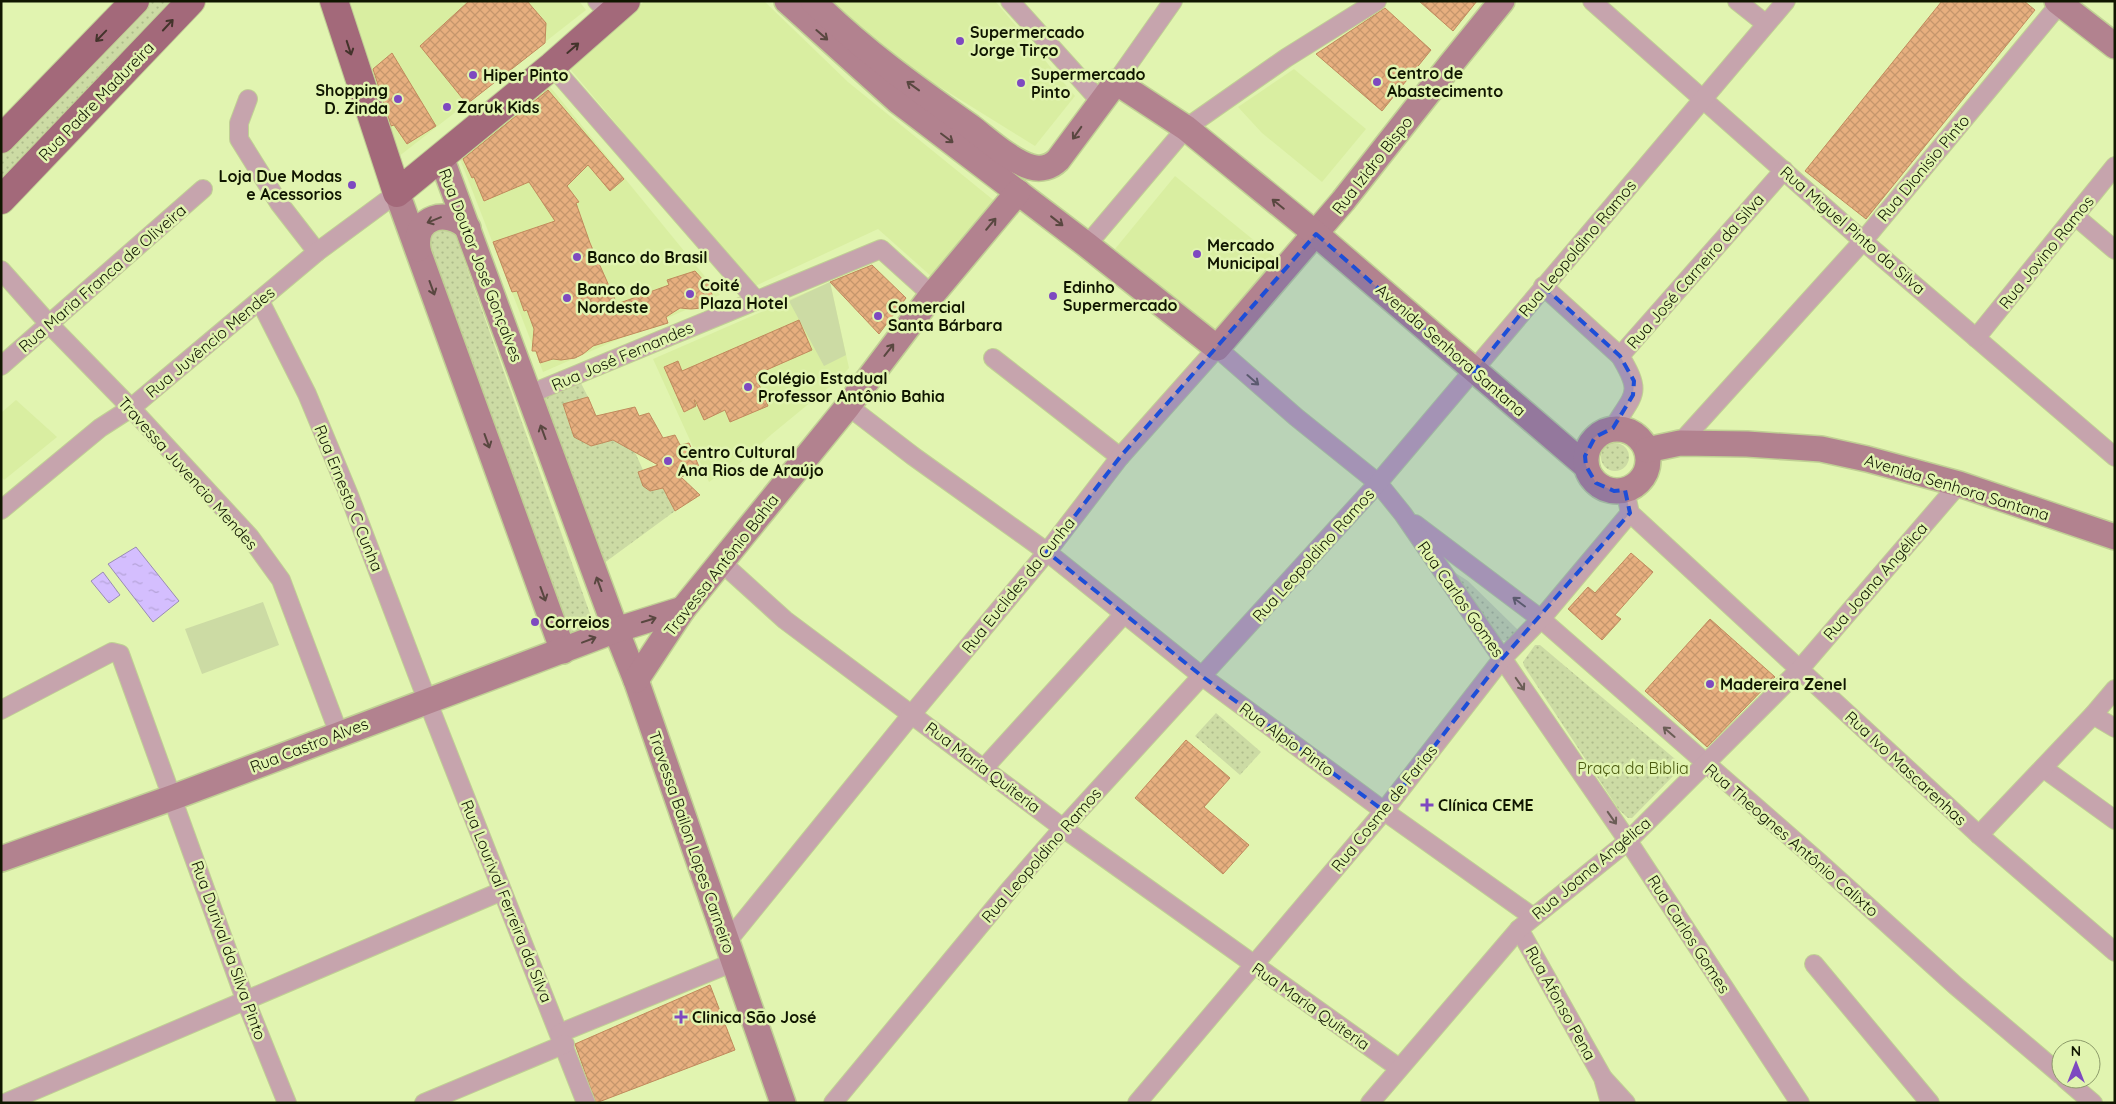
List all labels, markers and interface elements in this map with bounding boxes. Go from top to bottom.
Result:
one-way arrow [162,19,174,32]
place label: Supermercado Jorge Tirço [970,22,1085,60]
one-way arrow [816,29,829,40]
one-way arrow [95,30,107,43]
marker: Supermercado Jorge Tirço [954,35,966,47]
street label: Rua Padre Madureira [34,37,158,165]
one-way arrow [345,39,355,55]
one-way arrow [566,42,579,53]
place label: Centro de Abastecimento [1387,63,1503,101]
place label: Supermercado Pinto [1031,64,1146,102]
place label: Hiper Pinto [483,65,569,85]
marker: Hiper Pinto [467,69,479,81]
marker: Centro de Abastecimento [1371,76,1383,88]
marker: Supermercado Pinto [1015,77,1027,89]
place label: Shopping D. Zinda [315,80,388,118]
one-way arrow [907,81,921,91]
marker: Shopping D. Zinda [392,93,404,105]
place label: Zaruk Kids [457,97,540,117]
marker: Zaruk Kids [441,101,453,113]
street label: Rua Dionisio Pinto [1873,111,1973,225]
street label: Rua Izidro Bispo [1327,112,1417,218]
one-way arrow [1072,126,1082,140]
one-way arrow [940,133,954,143]
street label: Rua Miguel Pinto da Silva [1776,162,1930,298]
street label: Rua Doutor José Gonçalves [435,165,527,365]
place label: Loja Due Modas e Acessorios [218,166,342,204]
street label: Rua Leopoldino Ramos [1514,176,1640,320]
marker: Loja Due Modas e Acessorios [346,179,358,191]
street label: Rua José Carneiro da Silva [1622,189,1768,353]
street label: Rua Jovino Ramos [1994,191,2098,313]
one-way arrow [1272,198,1285,209]
street label: Rua Maria Franca de Oliveira [14,200,190,356]
one-way arrow [427,216,442,225]
one-way arrow [1050,216,1063,227]
one-way arrow [986,217,997,230]
place label: Mercado Municipal [1207,235,1279,273]
place label: Banco do Brasil [587,247,707,267]
marker: Mercado Municipal [1191,248,1203,260]
marker: Banco do Brasil [571,251,583,263]
place label: Coité Plaza Hotel [700,275,788,313]
place label: Edinho Supermercado [1063,277,1178,315]
place label: Banco do Nordeste [577,279,650,317]
one-way arrow [428,280,437,295]
street label: Avenida Senhora Santana [1372,280,1530,420]
street label: Rua Juvêncio Mendes [141,282,279,402]
marker: Coité Plaza Hotel [684,288,696,300]
marker: Edinho Supermercado [1047,290,1059,302]
marker: Banco do Nordeste [561,292,573,304]
place label: Comercial Santa Bárbara [888,297,1003,335]
marker: Comercial Santa Bárbara [872,310,884,322]
street label: Rua José Fernandes [548,317,696,395]
one-way arrow [884,344,895,357]
place label: Colégio Estadual Professor Antônio Bahia [758,368,945,406]
one-way arrow [1247,374,1260,386]
marker: Colégio Estadual Professor Antônio Bahia [742,381,754,393]
street label: Travessa Juvencio Mendes [114,392,262,554]
street label: Rua Ernesto C Cunha [310,422,388,574]
one-way arrow [538,424,547,440]
one-way arrow [483,433,492,448]
place label: Centro Cultural Ana Rios de Araújo [678,442,824,480]
street label: Avenida Senhora Santana [1862,449,2052,525]
marker: Centro Cultural Ana Rios de Araújo [662,455,674,467]
street label: Rua Leopoldino Ramos [1248,484,1378,626]
street label: Travessa Antônio Bahia [659,490,783,640]
street label: Rua Euclides da Cunha [957,513,1079,657]
street label: Rua Joana Angélica [1819,518,1931,644]
street label: Rua Carlos Gomes [1414,537,1508,661]
one-way arrow [594,577,603,593]
one-way arrow [538,586,548,602]
one-way arrow [1513,597,1526,608]
place label: Correios [545,612,610,632]
one-way arrow [641,614,657,624]
marker: Correios [529,616,541,628]
one-way arrow [581,635,597,644]
place label: Madereira Zenel [1720,674,1847,694]
one-way arrow [1515,677,1525,691]
marker: Madereira Zenel [1704,678,1716,690]
street label: Rua Alpio Pinto [1236,698,1338,780]
street label: Rua Ivo Mascarenhas [1841,706,1971,830]
street label: Rua Castro Alves [247,713,371,777]
street label: Rua Maria Quiteria [922,717,1044,817]
one-way arrow [1662,726,1675,737]
street label: Travessa Bailon Lopes Carneiro [645,728,739,956]
street label: Rua Cosme de Farias [1327,740,1441,876]
park label: Praça da Biblia [1577,758,1689,778]
street label: Rua Theognes Antônio Calixto [1701,759,1883,921]
street label: Rua Leopoldino Ramos [977,783,1105,927]
place label: Clínica CEME [1438,795,1534,815]
street label: Rua Lourival Ferreira da Silva [457,797,557,1005]
marker: Clínica CEME [1420,798,1434,812]
one-way arrow [1607,811,1617,825]
street label: Rua Joana Angélica [1528,812,1654,924]
street label: Rua Durival da Silva Pinto [187,858,271,1042]
street label: Rua Carlos Gomes [1643,871,1735,997]
street label: Rua Afonso Pena [1521,943,1601,1063]
street label: Rua Maria Quiteria [1248,958,1374,1054]
place label: Clinica São José [692,1007,816,1027]
marker: Clinica São José [674,1010,688,1024]
north arrow [2051,1039,2101,1089]
text: N [2071,1042,2081,1060]

